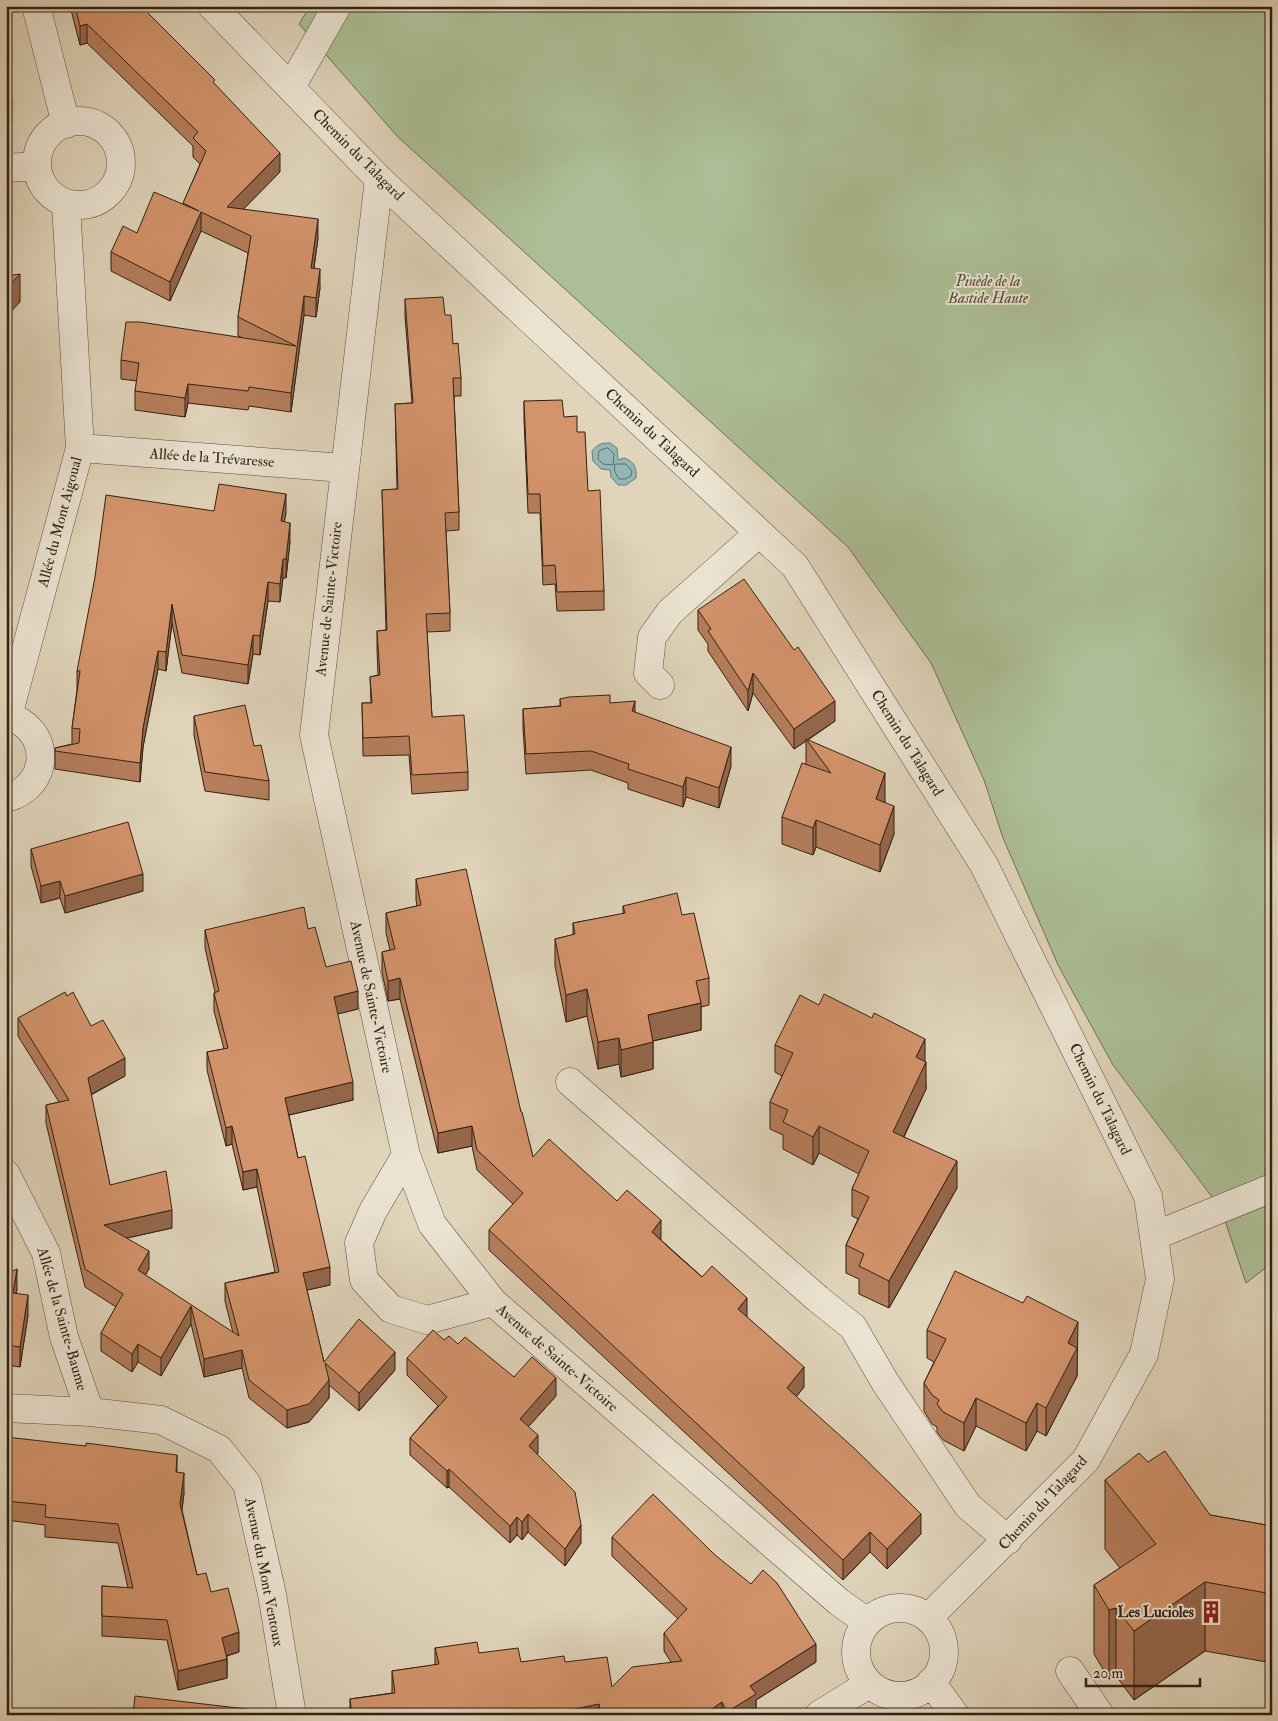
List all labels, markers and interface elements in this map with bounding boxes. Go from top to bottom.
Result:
street label: Chemin du Talagard [308,105,408,205]
park label: Pinède de la Bastide Haute [947,272,1029,308]
street label: Chemin du Talagard [601,384,704,482]
street label: Allée de la Trévaresse [148,444,275,472]
street label: Allée du Mont Aigoual [33,455,87,590]
street label: Avenue de Sainte-Victoire [311,521,347,678]
street label: Chemin du Talagard [867,686,948,800]
street label: Avenue de Sainte-Victoire [345,918,396,1075]
street label: Chemin du Talagard [1065,1040,1136,1159]
street label: Allée de la Sainte-Baume [32,1244,92,1393]
street label: Avenue de Sainte-Victoire [491,1299,622,1416]
street label: Chemin du Talagard [994,1451,1092,1554]
street label: Avenue du Mont Ventoux [240,1495,288,1649]
building icon: Les Lucioles [1198,1599,1224,1625]
place label: Les Lucioles [1118,1603,1194,1622]
scale bar [1086,1656,1199,1688]
text: 20 m [1093,1664,1123,1683]

